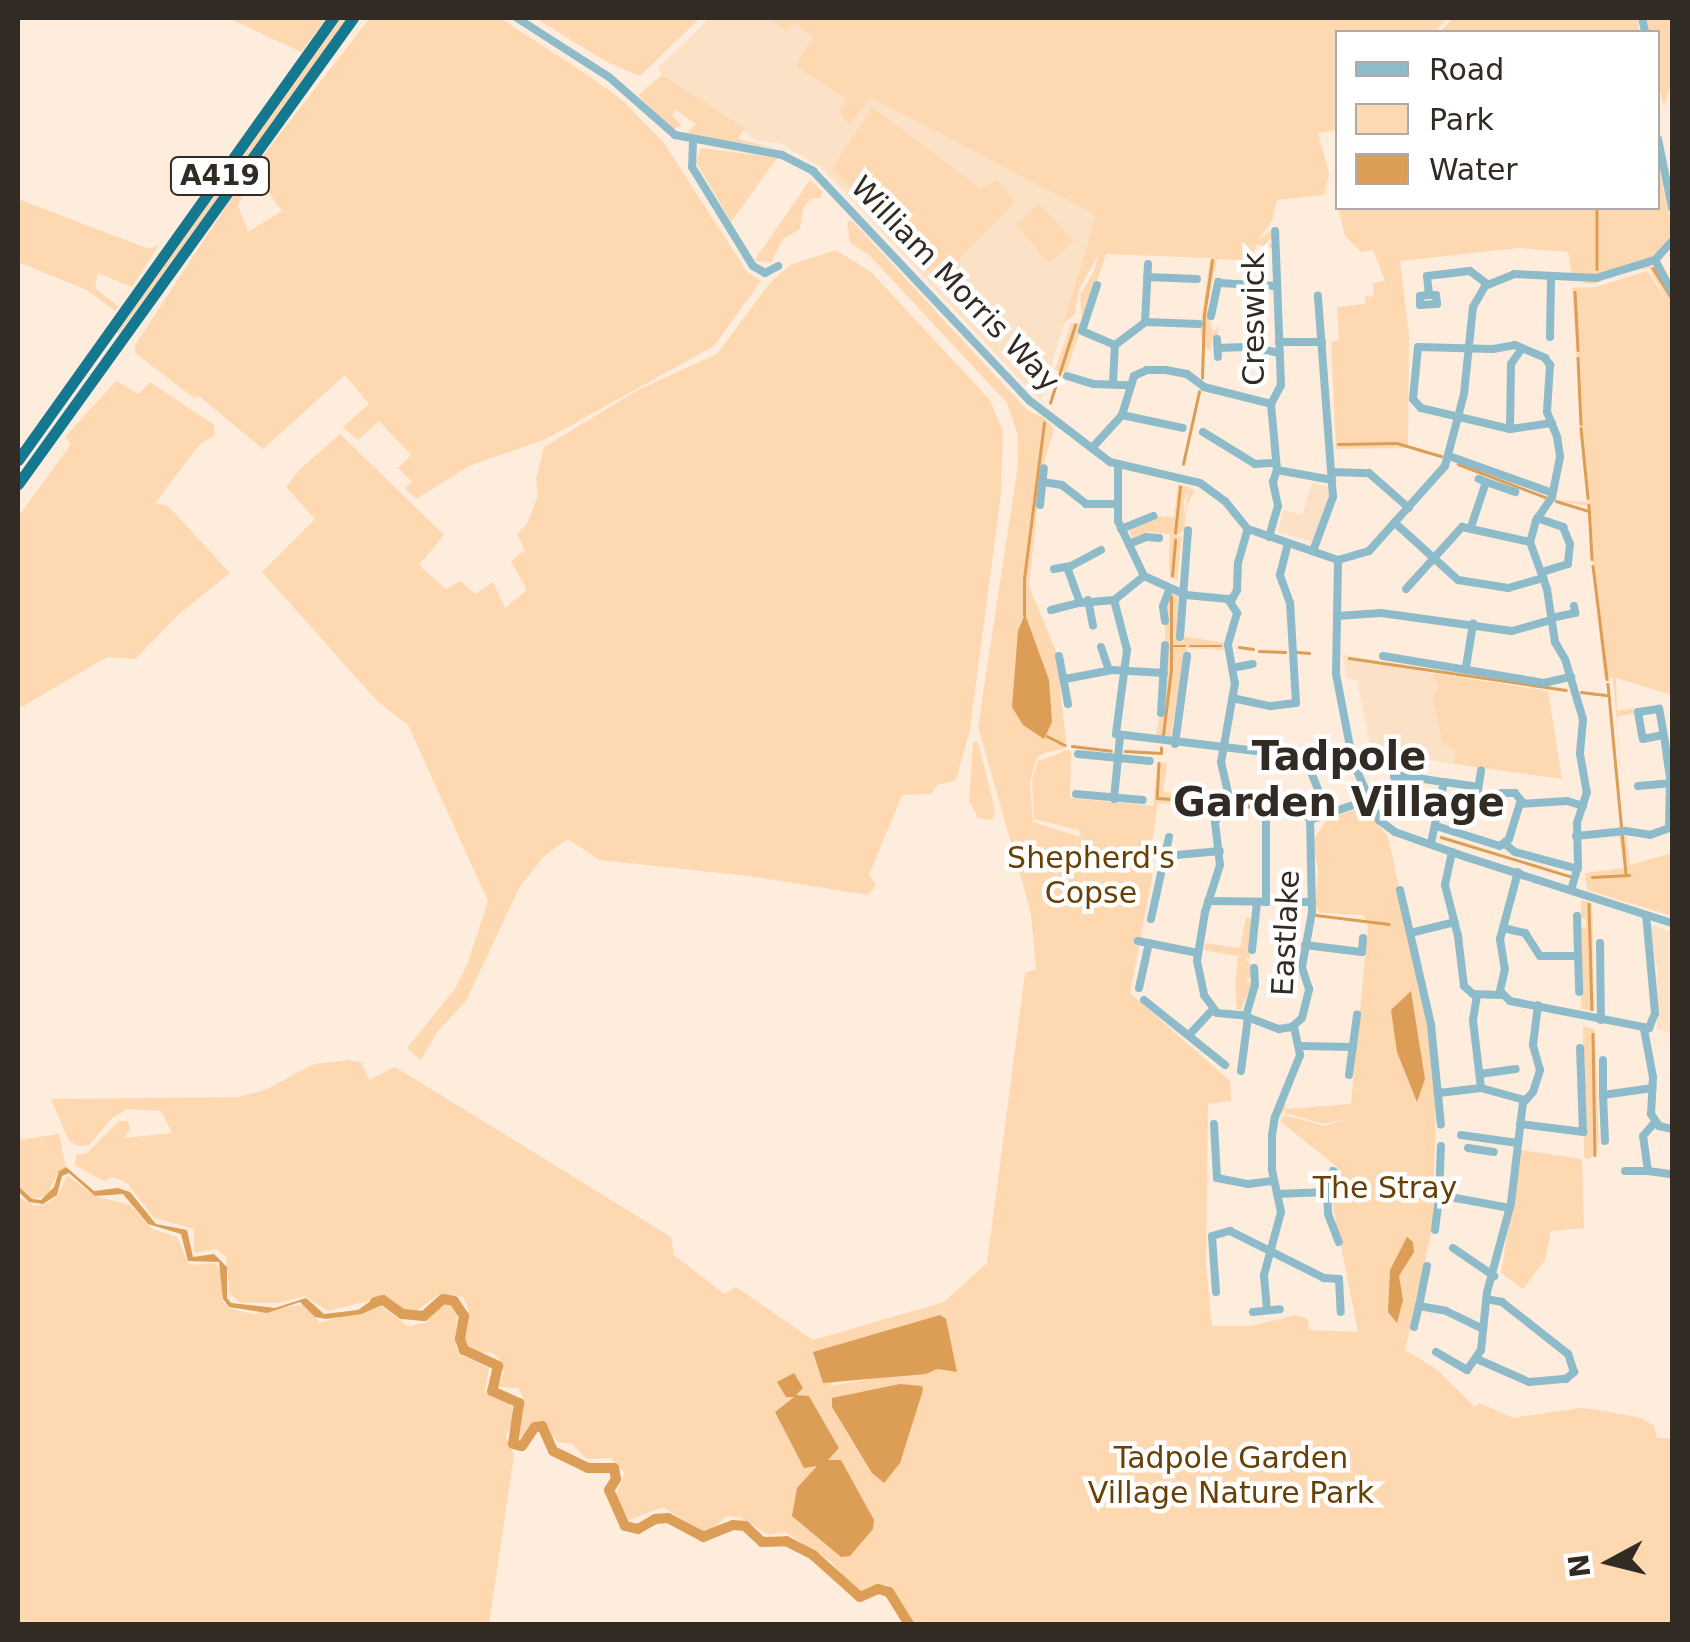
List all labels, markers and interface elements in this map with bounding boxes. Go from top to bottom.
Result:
legend [1335,30,1660,210]
text: Road [1429,52,1504,87]
text: Park [1429,102,1494,137]
text: Water [1429,152,1518,187]
road number: A419 [168,153,272,199]
street label: William Morris Way [843,169,1067,399]
street label: Creswick [1236,252,1272,386]
district label: Tadpole Garden Village [1173,732,1505,826]
park label: Shepherd's Copse [1007,840,1175,910]
street label: Eastlake [1265,869,1307,997]
park label: The Stray [1313,1170,1457,1206]
park label: Tadpole Garden Village Nature Park [1088,1440,1374,1510]
north arrow [1560,1512,1660,1612]
text: N [1562,1552,1598,1579]

